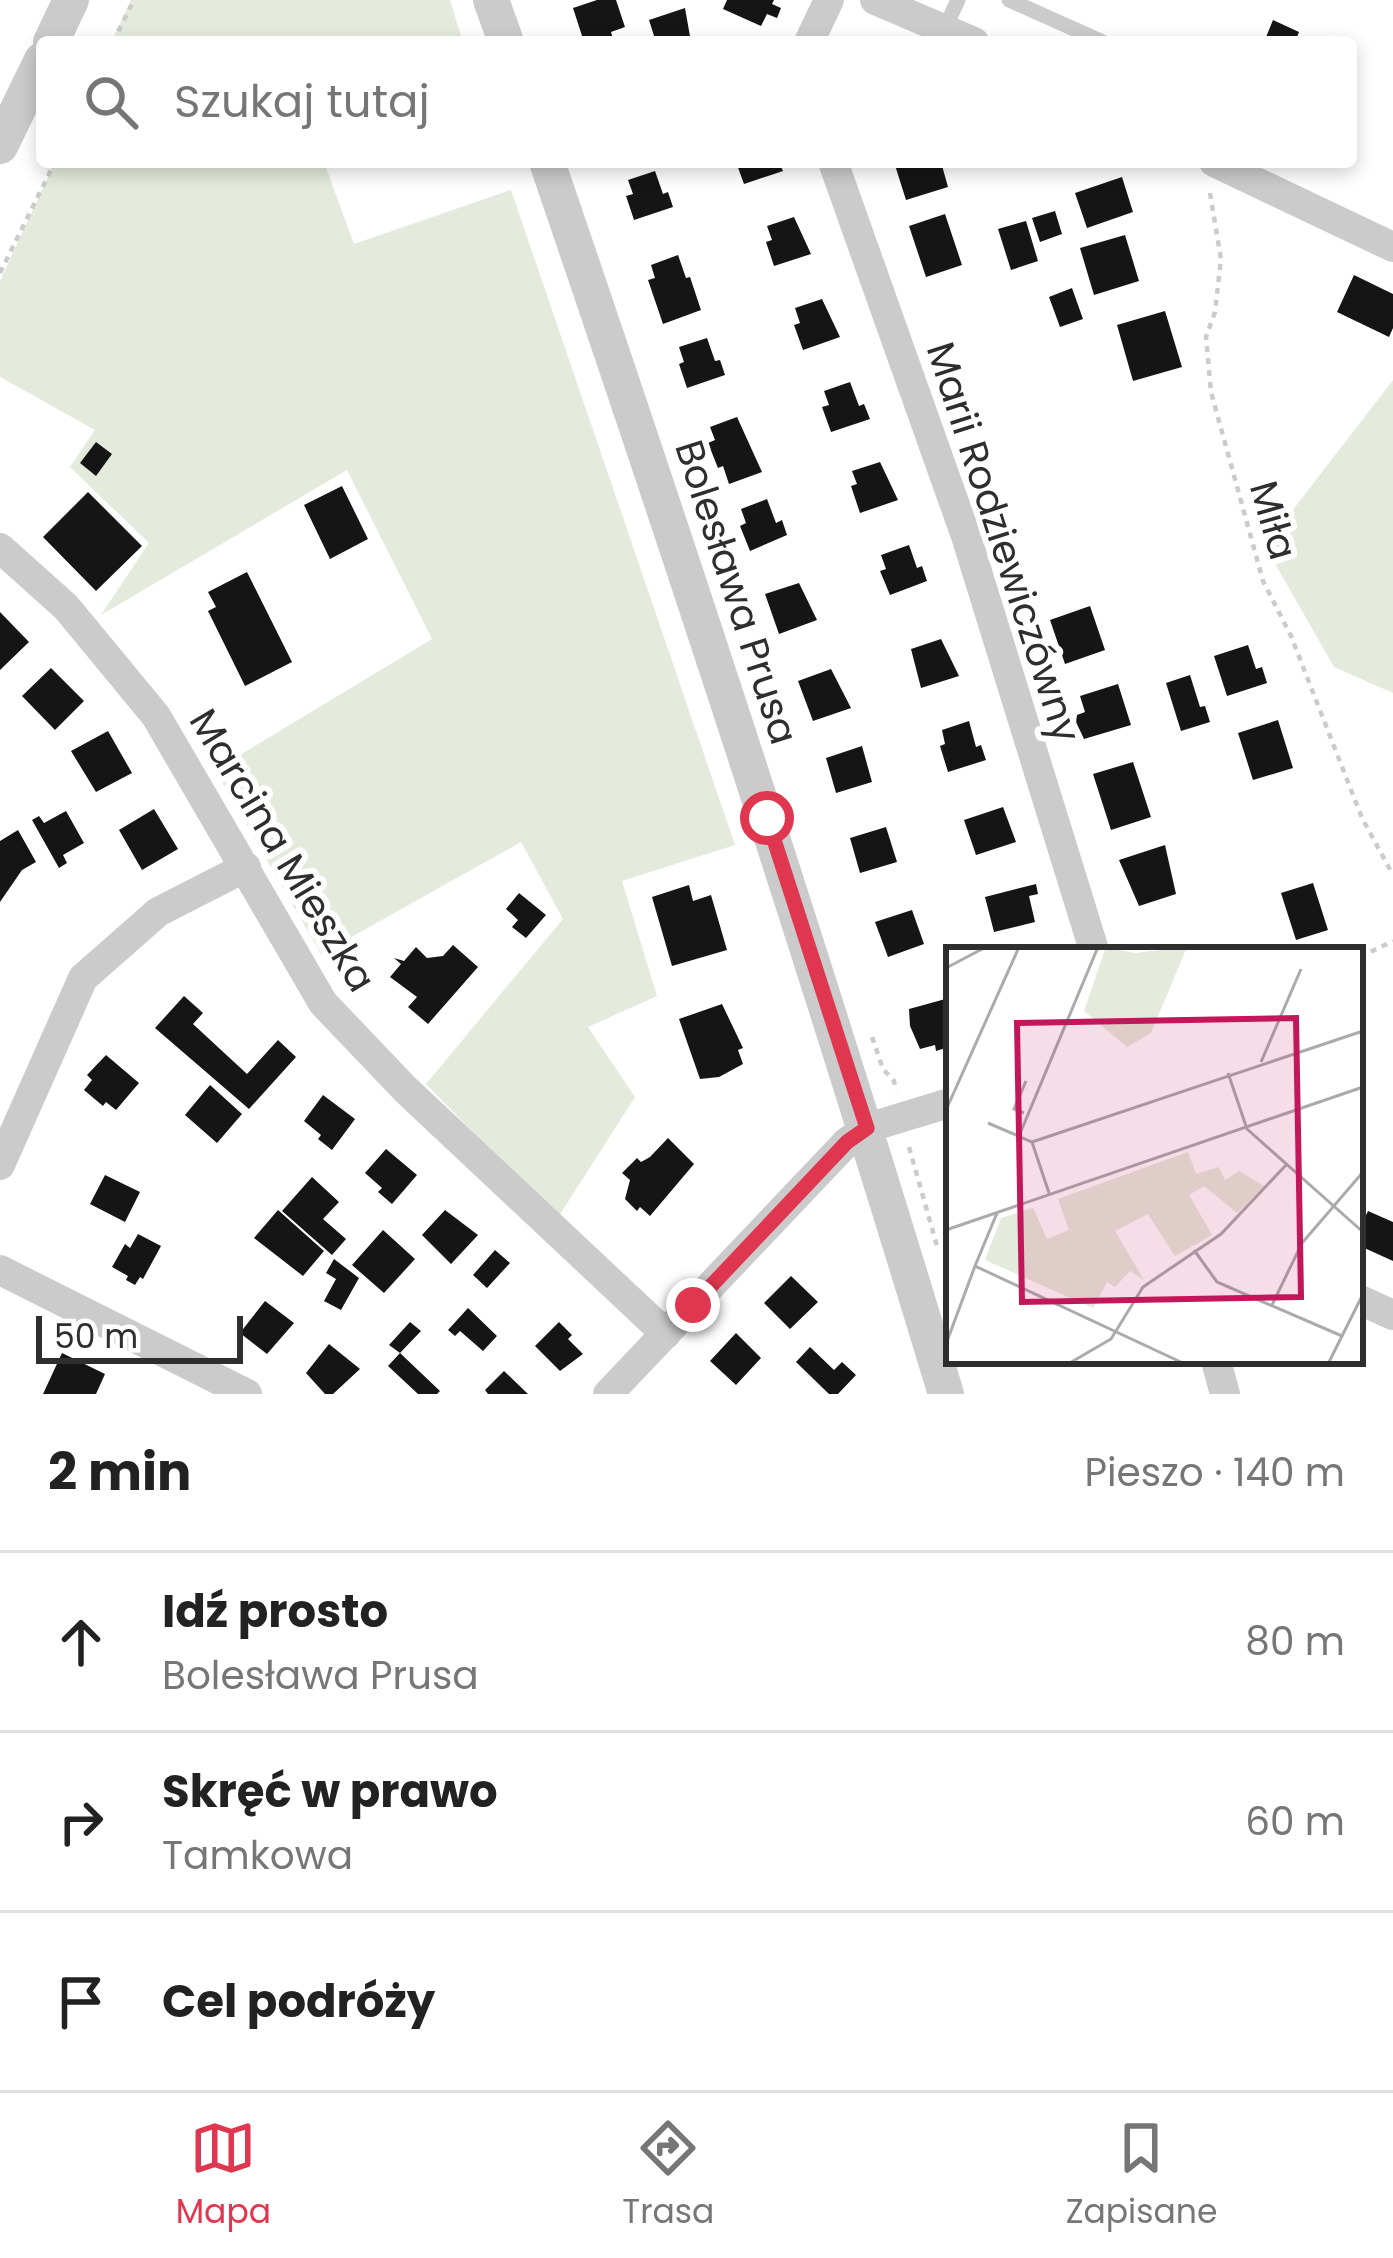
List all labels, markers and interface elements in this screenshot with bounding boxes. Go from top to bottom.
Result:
search box [36,36,1357,168]
icon: search [78,69,144,135]
text: Szukaj tutaj [174,70,430,133]
street label: Marii Rodziewiczówny [913,335,1094,749]
street label: Bolesława Prusa [661,433,812,751]
street label: Miła [1236,474,1311,566]
street label: Marcina Mieszka [176,698,389,1002]
route start [740,791,794,845]
inset map [946,947,1363,1364]
route end [666,1278,720,1332]
scale bar [36,1310,243,1363]
text: 50 m [54,1313,138,1360]
text: 2 min [48,1436,191,1508]
text: Pieszo · 140 m [1084,1445,1345,1500]
text: Idź prosto [162,1580,388,1643]
icon: ahead [48,1609,114,1675]
text: 80 m [1245,1614,1345,1669]
text: Bolesława Prusa [162,1648,479,1703]
text: Skręć w prawo [162,1760,498,1823]
icon: right [48,1789,114,1855]
text: 60 m [1245,1794,1345,1849]
text: Tamkowa [162,1828,353,1883]
icon: arrive [48,1969,114,2035]
text: Cel podróży [162,1970,435,2033]
tab: Mapa [176,2115,271,2237]
tab: Trasa [622,2115,714,2237]
tab: Zapisane [1066,2115,1217,2237]

